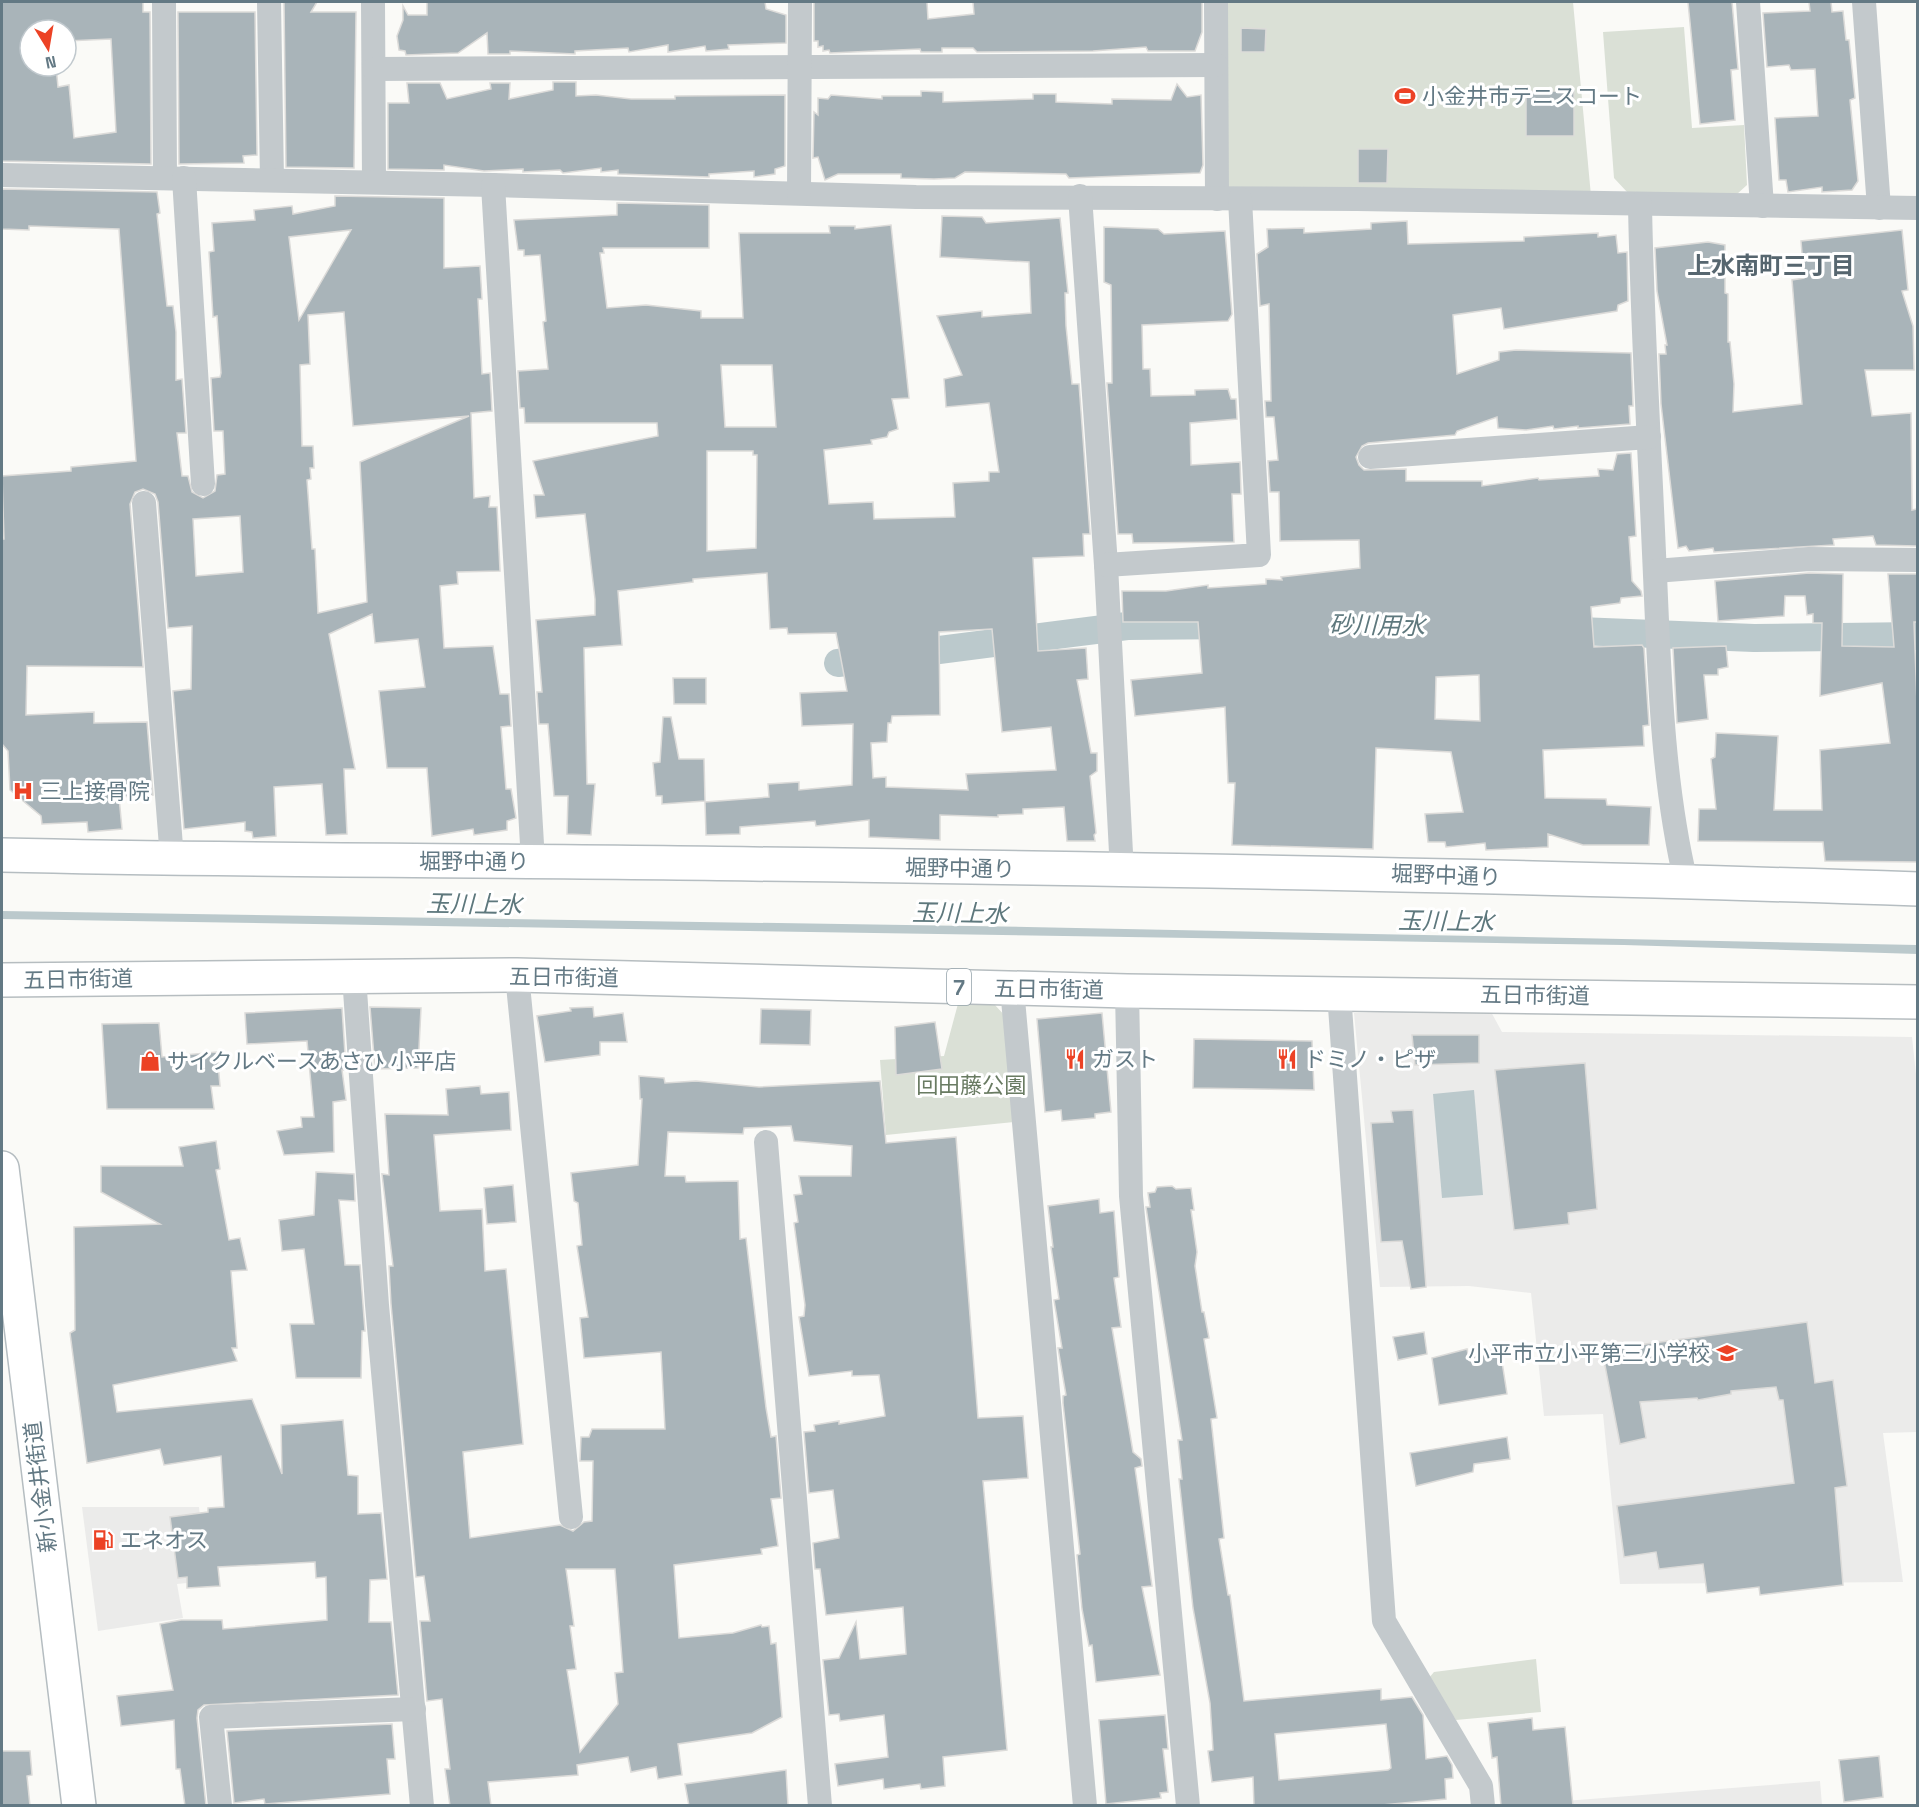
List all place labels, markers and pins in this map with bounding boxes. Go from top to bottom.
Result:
place label: 小金井市テニスコート [1422,82,1642,110]
sports icon: 小金井市テニスコート [1393,84,1417,108]
place label: 三上接骨院 [40,777,150,805]
hospital icon: 三上接骨院 [11,779,35,803]
place label: ガスト [1092,1045,1158,1073]
place label: ドミノ・ピザ [1304,1045,1436,1073]
place label: サイクルベースあさひ 小平店 [167,1047,456,1075]
restaurant icon: ガスト [1063,1047,1087,1071]
restaurant icon: ドミノ・ピザ [1275,1047,1299,1071]
shop icon: サイクルベースあさひ 小平店 [138,1049,162,1073]
place label: 小平市立小平第三小学校 [1468,1339,1710,1367]
school or university icon: 小平市立小平第三小学校 [1715,1341,1739,1365]
place label: エネオス [120,1526,208,1554]
fuel station icon: エネオス [91,1528,115,1552]

